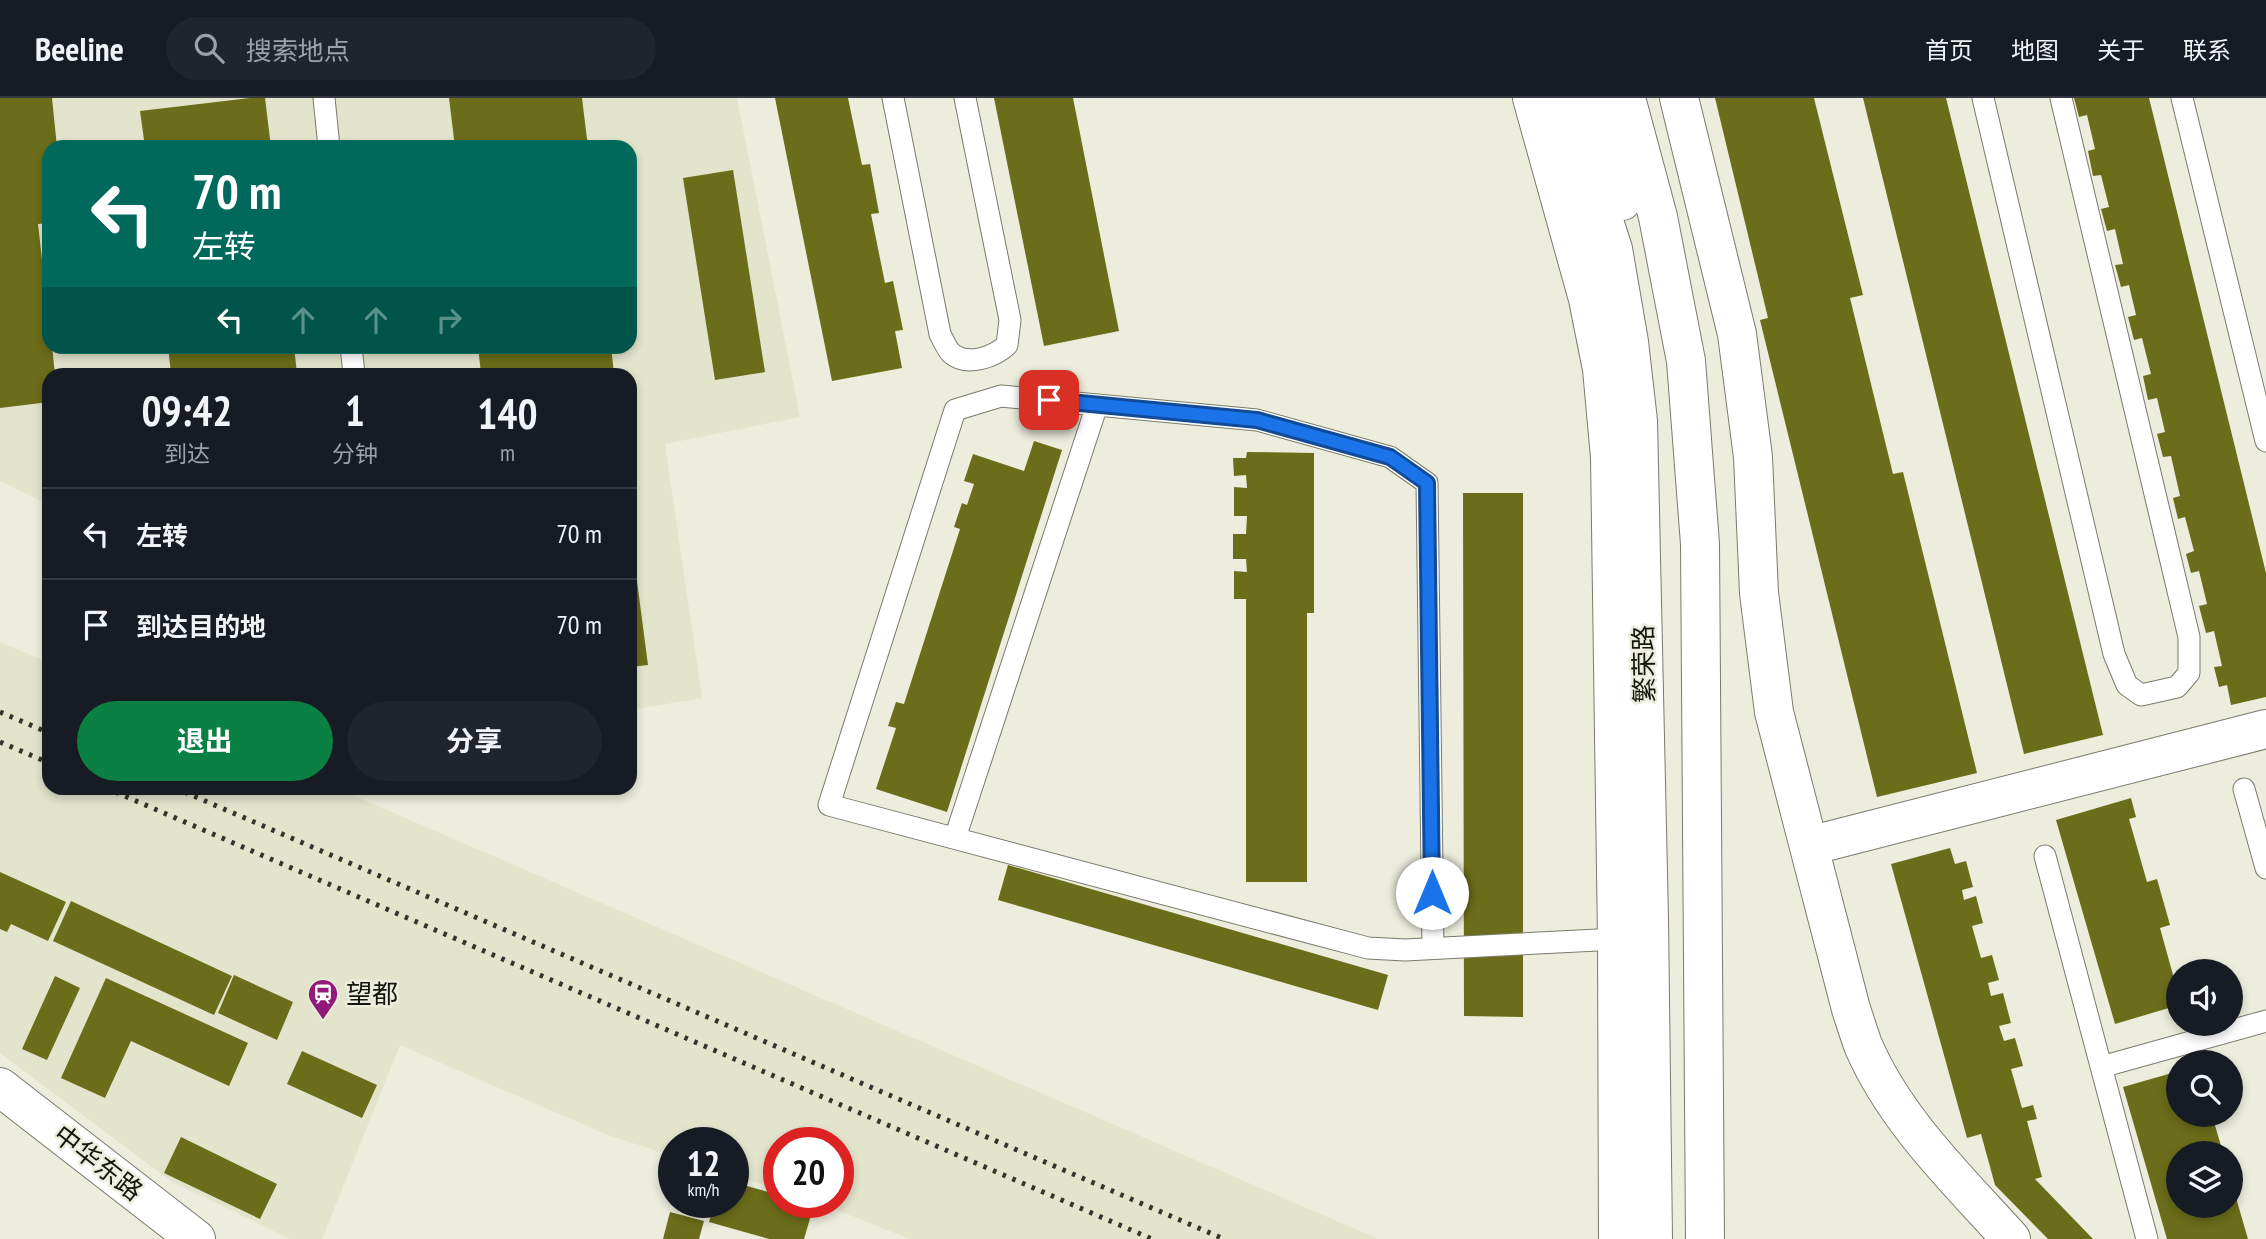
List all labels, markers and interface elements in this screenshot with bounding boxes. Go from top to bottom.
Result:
search box [166,17,656,80]
text: Beeline [35,27,124,70]
icon: search [190,29,228,67]
text: 搜索地点 [246,34,350,67]
text: 首页 [1925,35,1973,66]
text: 地图 [2011,35,2059,66]
text: 关于 [2097,35,2145,66]
text: 联系 [2183,35,2231,66]
text: 70 m [192,159,281,223]
icon: left [77,168,168,259]
text: 左转 [192,225,256,267]
icon: left [211,301,249,339]
icon: ahead [284,301,322,339]
icon: ahead [357,301,395,339]
icon: right [430,301,468,339]
pin [1019,370,1079,430]
icon: arrive [1030,381,1068,419]
text: 09:42 [141,383,232,438]
text: 1 [345,383,365,438]
text: 140 [477,386,538,441]
text: m [500,438,515,467]
text: 到达 [164,439,210,468]
text: 分钟 [332,439,378,468]
icon: left [77,515,115,553]
text: 70 m [556,517,602,550]
text: 左转 [136,519,188,552]
icon: arrive [77,606,115,644]
text: 70 m [556,608,602,641]
text: 到达目的地 [136,610,266,643]
street label: 繁荣路 [1626,625,1661,703]
button: 退出 [77,701,333,781]
button: 分享 [347,701,602,781]
position arrow [1395,856,1469,930]
map controls [2166,959,2243,1218]
button: sound [2166,959,2243,1036]
station icon: 望都 [306,977,340,1021]
place label: 望都 [346,977,398,1010]
button: search [2166,1050,2243,1127]
street label: 中华东路 [47,1118,149,1208]
speed limit sign: 20 [763,1127,854,1218]
text: 12 [687,1140,720,1186]
button: layers [2166,1141,2243,1218]
text: km/h [688,1178,719,1201]

